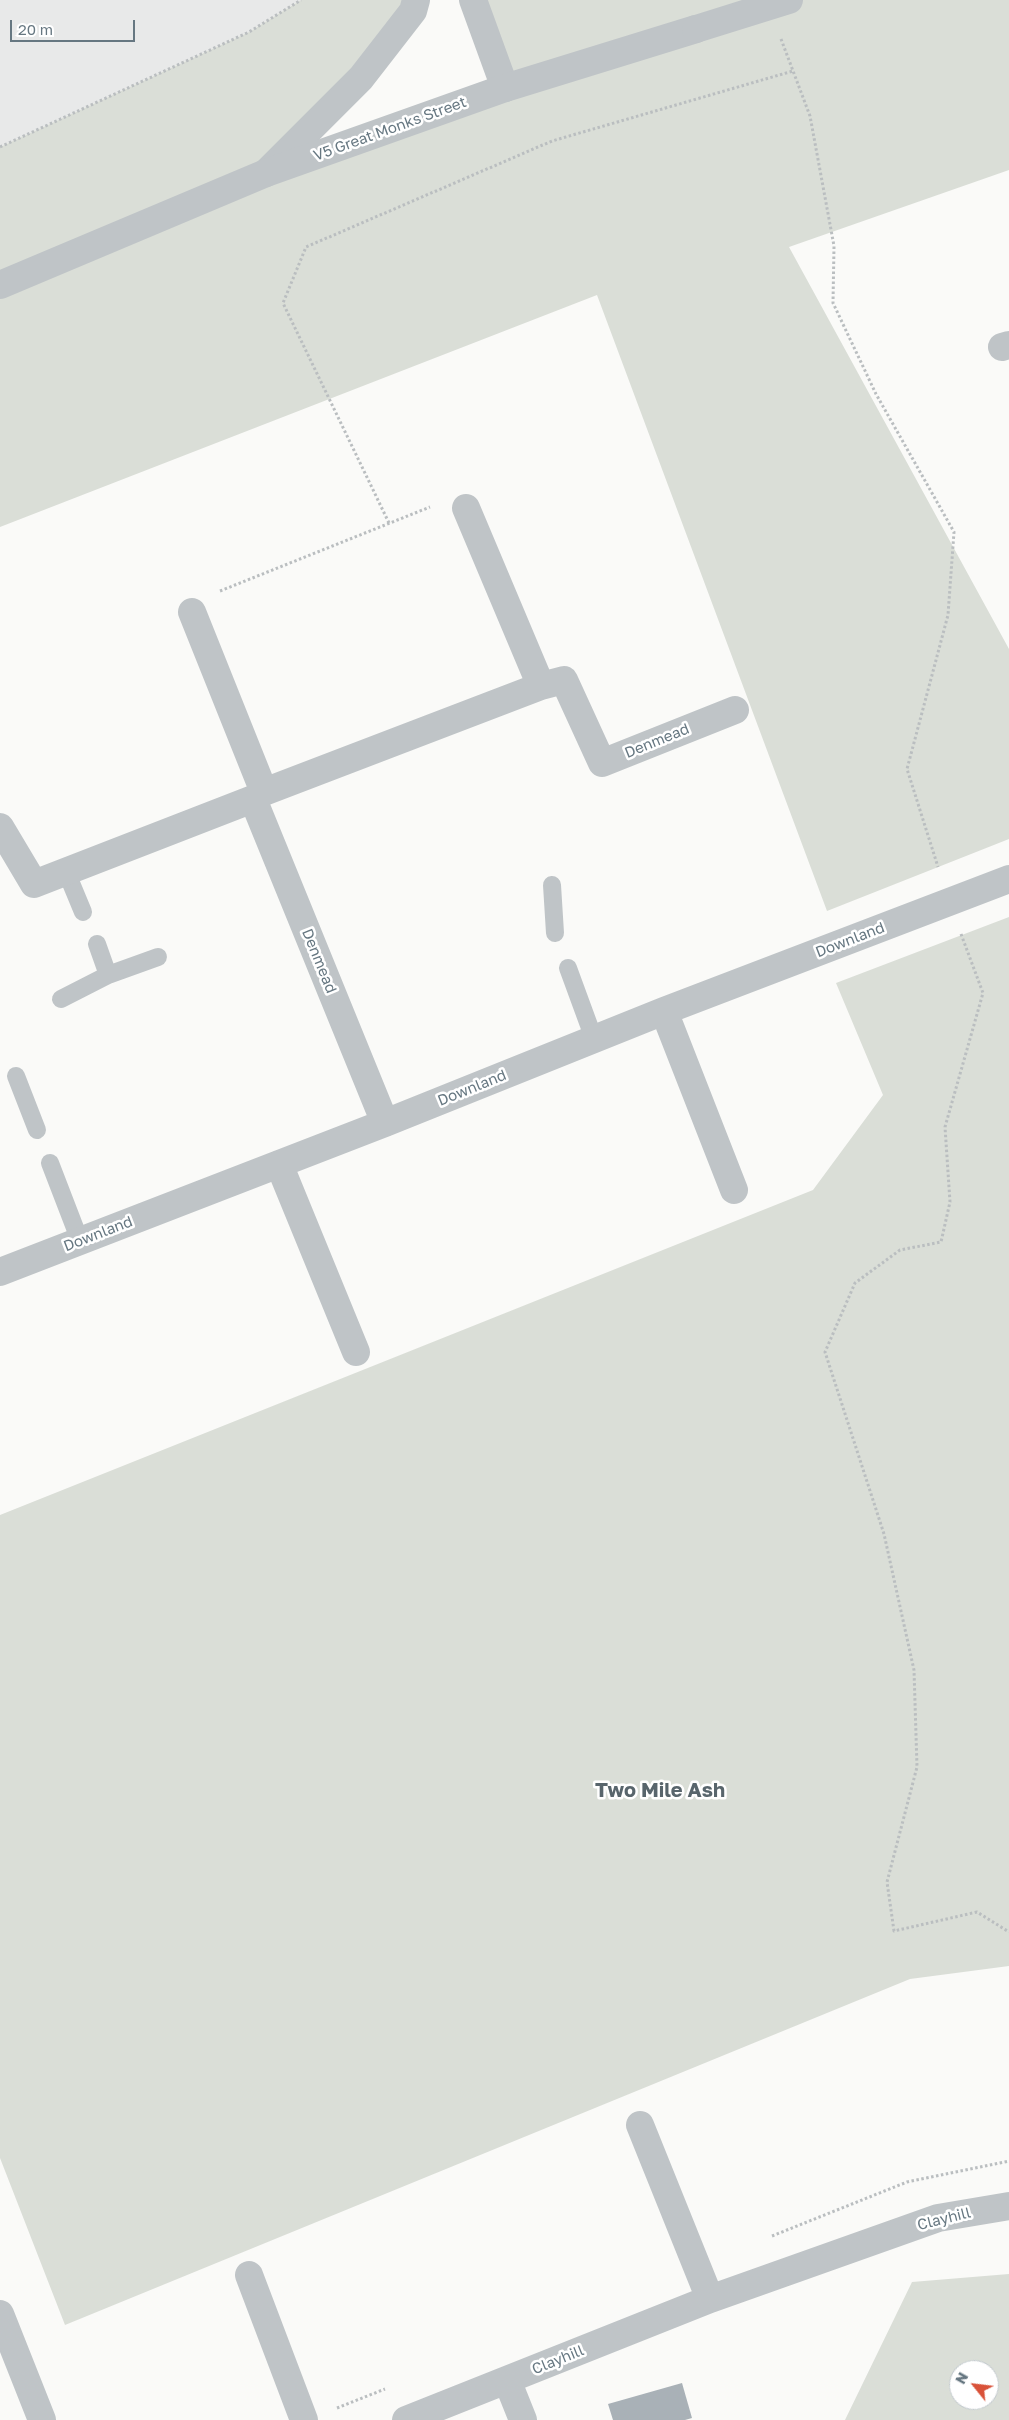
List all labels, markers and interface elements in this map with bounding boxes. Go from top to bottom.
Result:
scale bar [12,10,138,42]
text: 20 m [18,20,53,38]
street label: V5 Great Monks Street [311,93,469,165]
street label: Denmead [622,720,692,762]
street label: Downland [813,919,887,961]
street label: Denmead [298,926,340,996]
street label: Downland [435,1066,509,1110]
street label: Downland [61,1213,135,1255]
district label: Two Mile Ash [595,1779,725,1803]
street label: Clayhill [915,2204,973,2234]
street label: Clayhill [529,2341,587,2379]
north arrow [949,2360,999,2410]
text: N [951,2369,971,2387]

